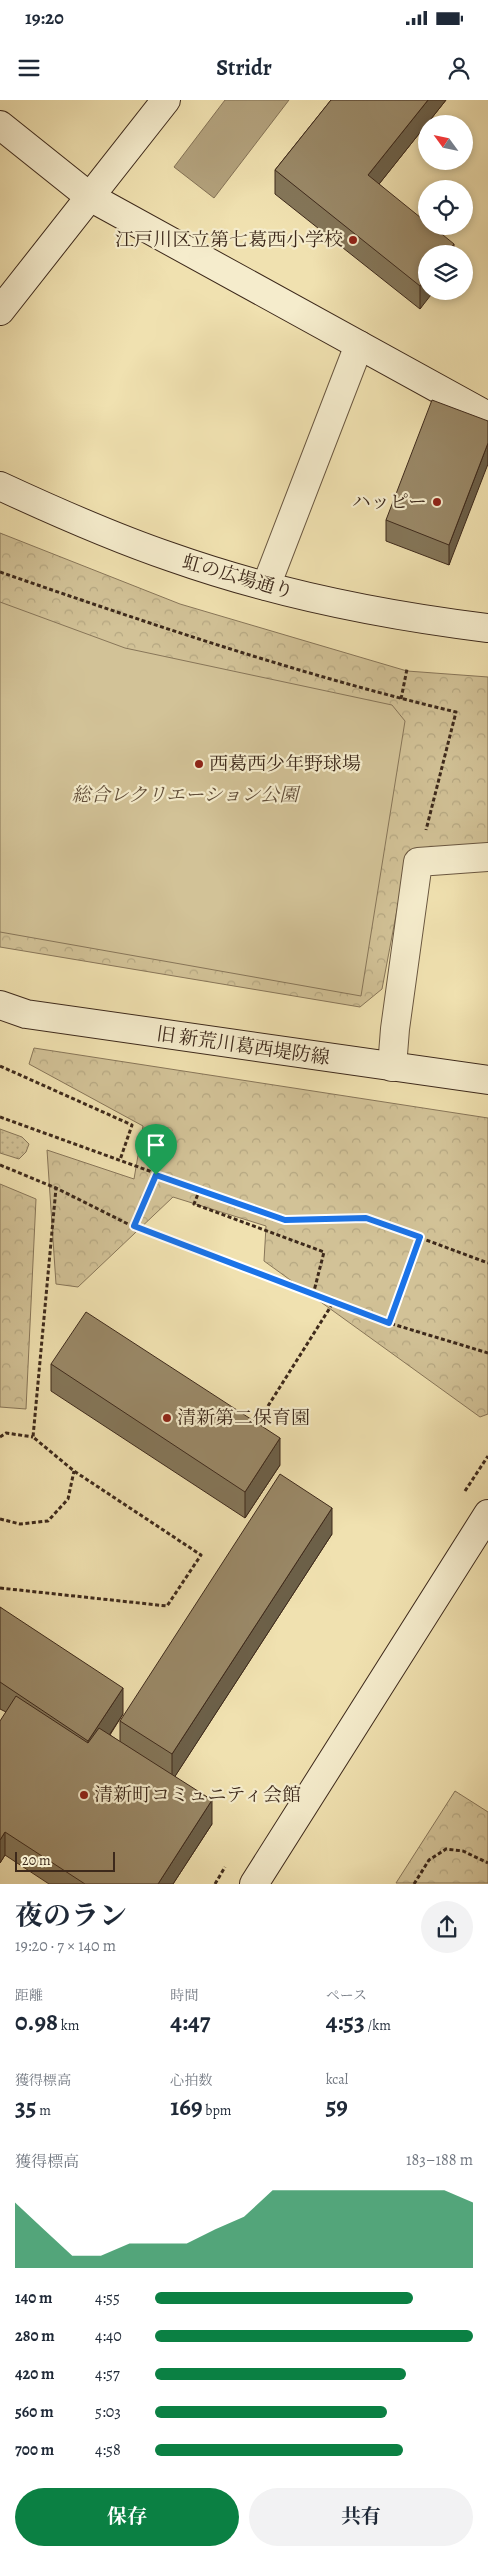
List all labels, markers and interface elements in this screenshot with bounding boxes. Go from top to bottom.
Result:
text: 19:20 [25,5,64,31]
text: Stridr [216,53,272,83]
icon: menu [15,54,43,82]
icon: person [445,54,473,82]
north arrow [418,115,472,170]
map controls [418,115,473,300]
button: locate [418,180,473,235]
place label: 江戸川区立第七葛西小学校 [115,227,343,253]
marker: 江戸川区立第七葛西小学校 [347,234,359,246]
button: layers [418,245,473,300]
place label: ハッピー [352,489,427,515]
marker: ハッピー [431,496,443,508]
street label: 虹の広場通り [180,549,296,605]
place label: 西葛西少年野球場 [209,751,361,777]
marker: 西葛西少年野球場 [193,758,205,770]
park label: 総合レクリエーション公園 [72,782,301,808]
street label: 旧 新荒川葛西堤防線 [155,1021,331,1071]
pin [135,1124,177,1175]
icon: arrive [142,1131,170,1159]
place label: 清新第二保育園 [177,1405,310,1431]
marker: 清新第二保育園 [161,1412,173,1424]
place label: 清新町コミュニティ会館 [94,1782,301,1808]
marker: 清新町コミュニティ会館 [78,1789,90,1801]
scale bar [15,1848,115,1872]
text: 20 m [22,1851,51,1870]
text: 夜のラン [15,1897,127,1935]
button: share [421,1901,473,1953]
text: 19:20 · 7 × 140 m [15,1935,116,1957]
text: 距離 [15,1986,43,2005]
text: 時間 [170,1986,198,2005]
text: ペース [326,1986,367,2005]
text: 0.98 [15,2005,58,2039]
text: 4:47 [170,2005,210,2039]
text: 4:53 [326,2005,365,2039]
text: km [58,2016,79,2035]
text: /km [365,2016,391,2035]
text: kcal [326,2070,348,2089]
text: 獲得標高 [15,2071,71,2090]
text: 心拍数 [170,2071,212,2090]
text: 59 [326,2089,348,2123]
text: 35 [15,2090,36,2124]
text: 169 [170,2090,203,2124]
text: m [36,2101,51,2120]
text: bpm [203,2101,231,2120]
text: 183–188 m [406,2149,473,2171]
text: 獲得標高 [15,2151,79,2173]
text: 140 m [15,2287,53,2309]
text: 4:55 [95,2287,120,2309]
text: 280 m [15,2325,55,2347]
text: 4:40 [95,2325,122,2347]
text: 420 m [15,2363,55,2385]
text: 4:57 [95,2363,120,2385]
text: 560 m [15,2401,54,2423]
text: 5:03 [95,2401,121,2423]
text: 700 m [15,2439,54,2461]
text: 4:58 [95,2439,121,2461]
button: 保存 [15,2488,239,2546]
button: 共有 [249,2488,473,2546]

